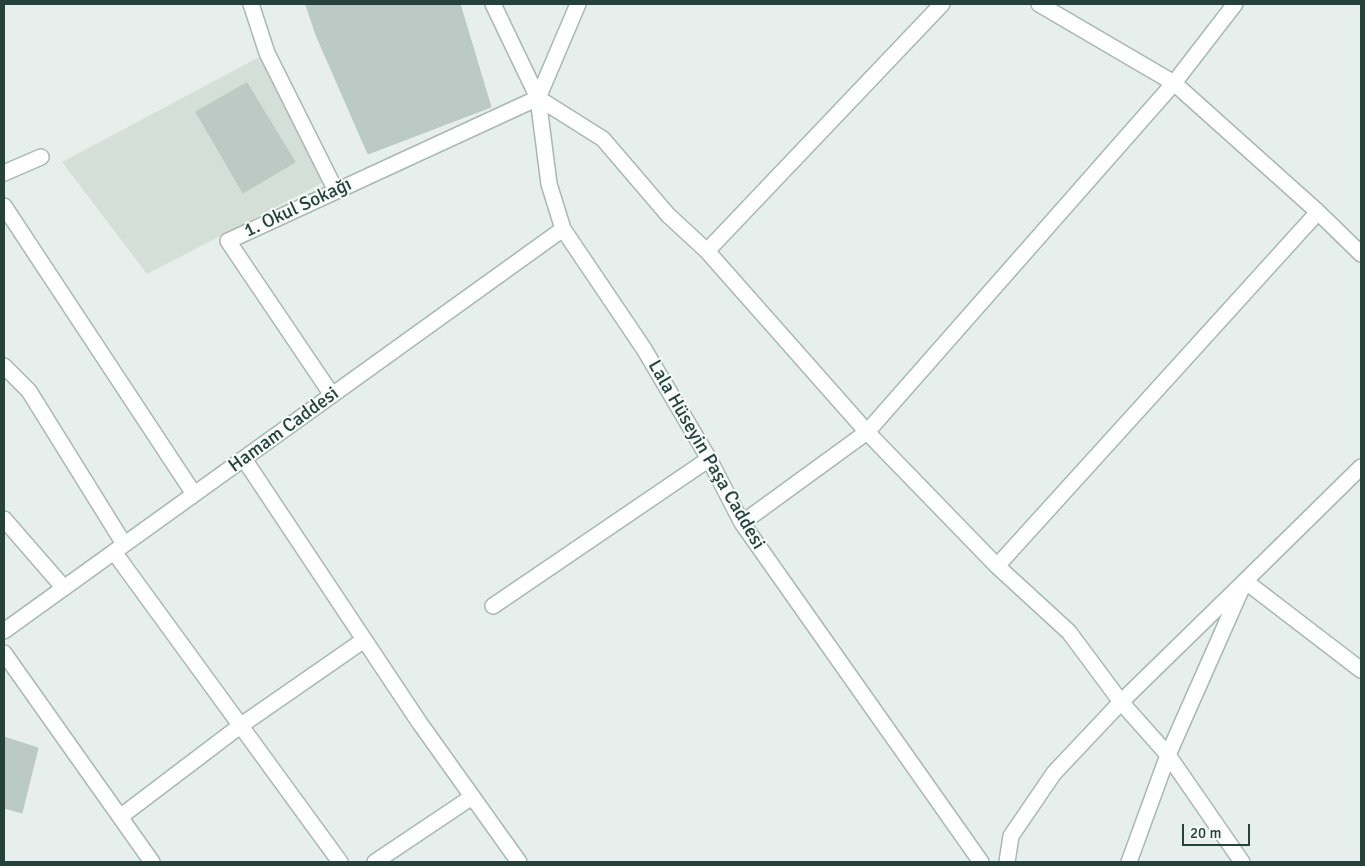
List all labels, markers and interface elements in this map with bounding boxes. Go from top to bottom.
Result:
street label: 1. Okul Sokağı [241,173,355,243]
street label: Lala Hüseyin Paşa Caddesi [643,356,769,554]
street label: Hamam Caddesi [224,382,344,478]
scale bar [1185,814,1252,846]
text: 20 m [1190,824,1221,842]

